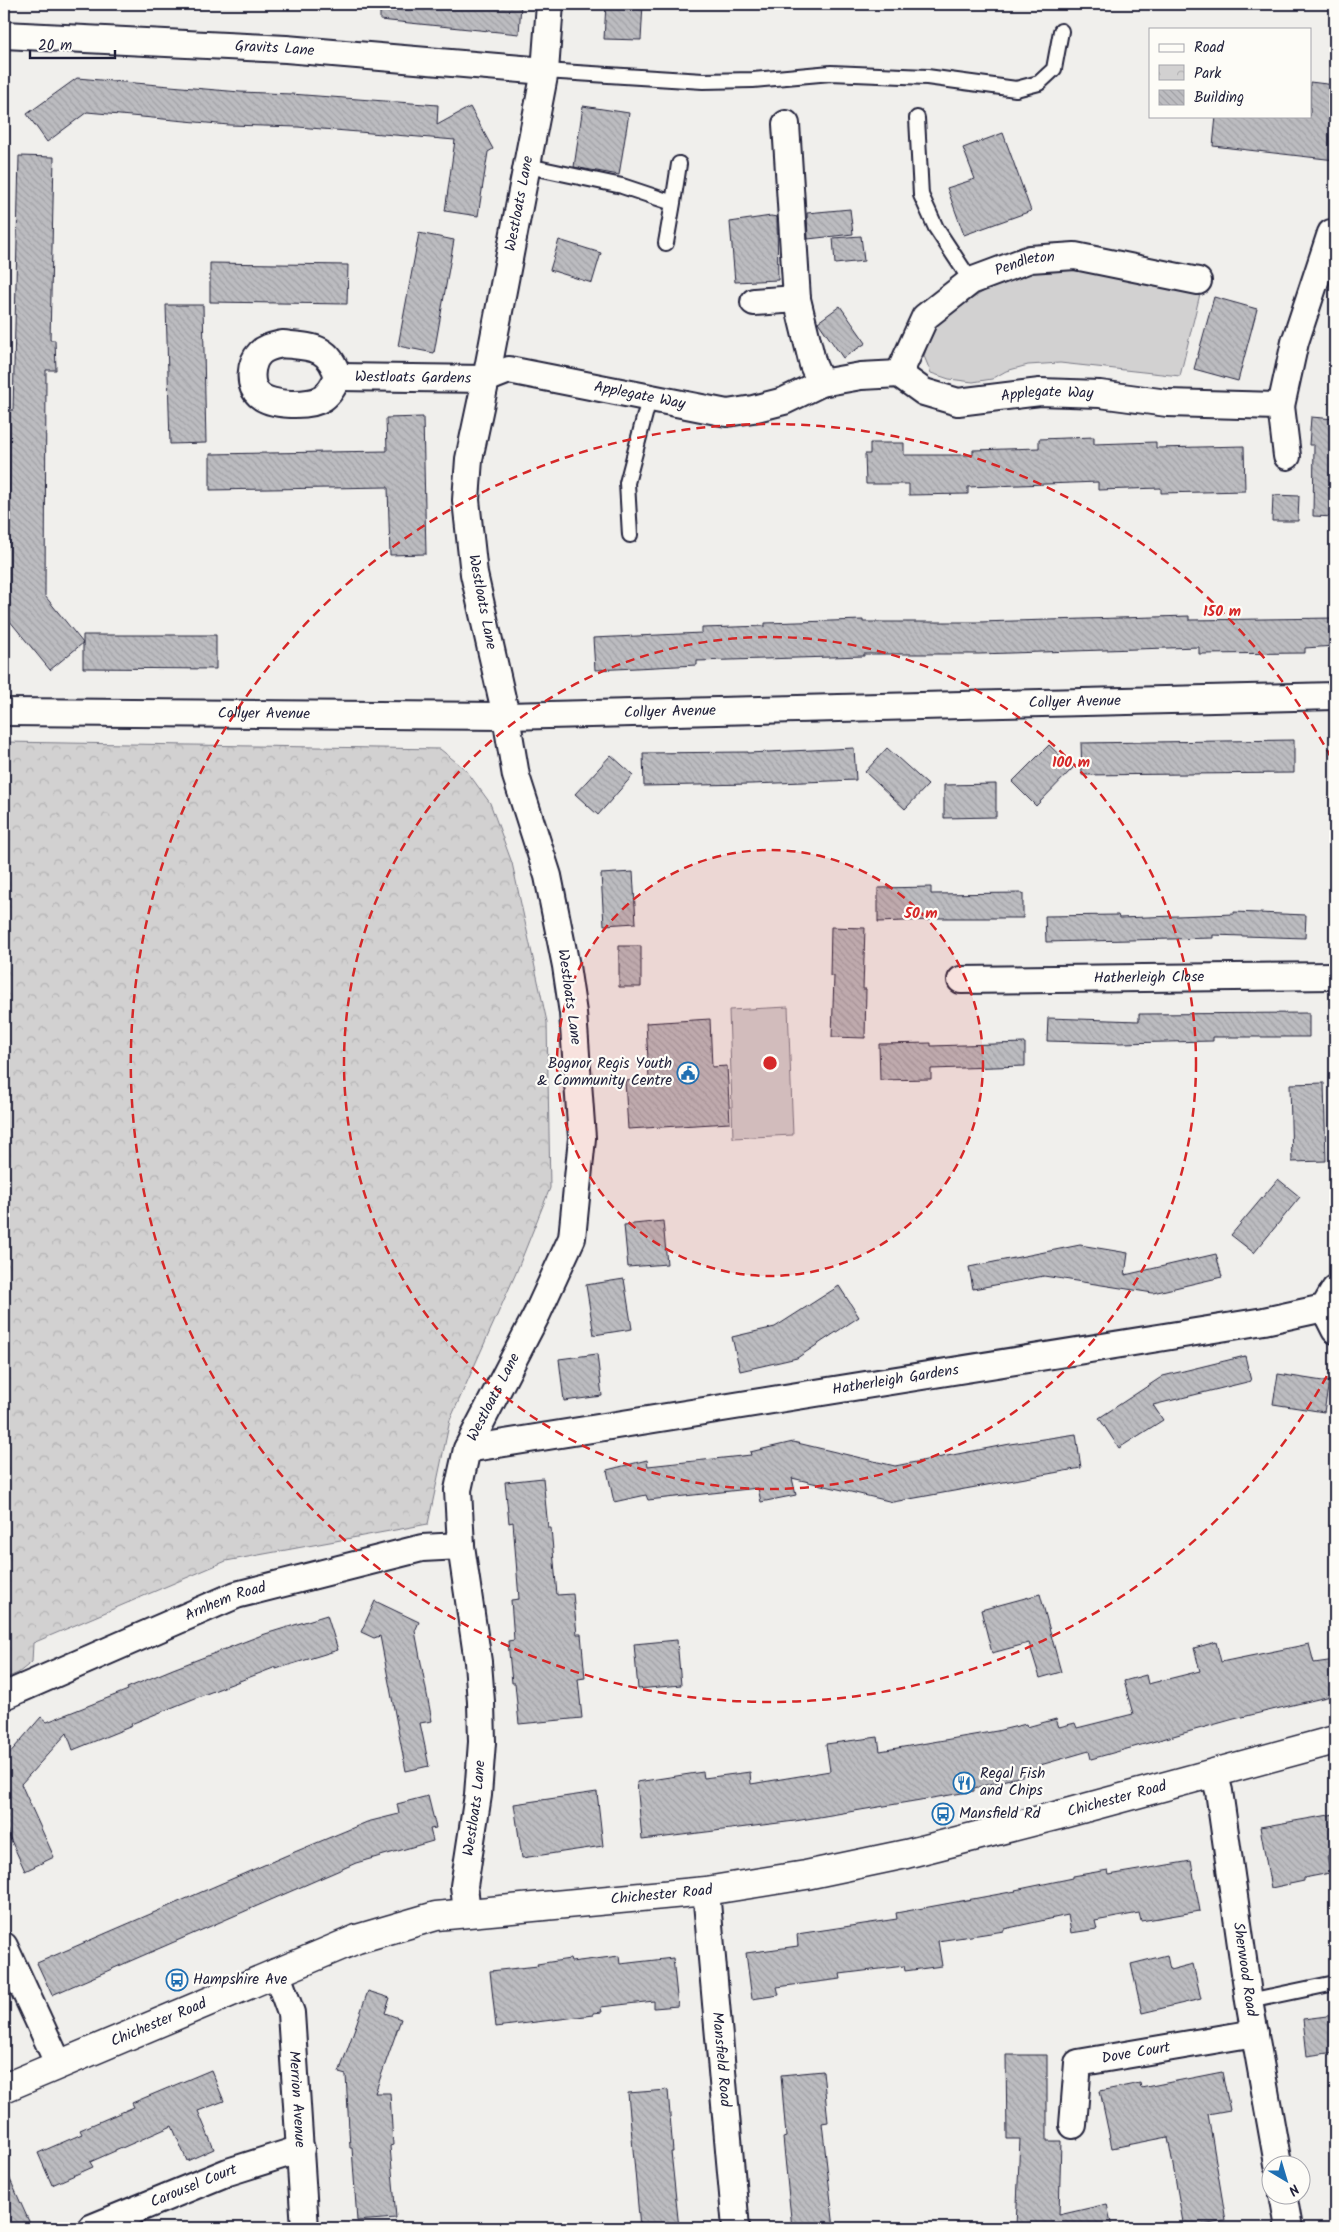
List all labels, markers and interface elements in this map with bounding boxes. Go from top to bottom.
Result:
scale bar [30,28,115,60]
legend [1149,28,1312,118]
text: 20 m [38,34,72,58]
street label: Gravits Lane [234,34,315,63]
text: Road [1194,36,1225,60]
text: Park [1194,62,1222,86]
text: Building [1194,86,1244,110]
street label: Westloats Lane [499,154,541,253]
street label: Pendleton [991,245,1055,283]
street label: Westloats Gardens [355,365,472,391]
street label: Applegate Way [592,375,688,417]
street label: Applegate Way [1000,380,1095,409]
street label: Westloats Lane [461,552,503,652]
text: 150 m [1203,600,1241,624]
street label: Collyer Avenue [1028,689,1121,715]
street label: Collyer Avenue [624,699,717,725]
street label: Collyer Avenue [218,702,310,726]
text: 100 m [1052,751,1090,775]
text: 50 m [903,902,938,926]
street label: Westloats Lane [550,948,588,1047]
street label: Hatherleigh Close [1094,965,1205,991]
place label: Bognor Regis Youth & Community Centre [537,1052,672,1093]
centre of rings [761,1054,779,1072]
public building icon: Bognor Regis Youth & Community Centre [676,1061,700,1085]
street label: Westloats Lane [461,1349,527,1446]
street label: Hatherleigh Gardens [831,1358,961,1402]
street label: Arnhem Road [181,1576,269,1628]
street label: Westloats Lane [457,1759,493,1858]
place label: Regal Fish and Chips [980,1762,1045,1803]
restaurant icon: Regal Fish and Chips [952,1771,976,1795]
street label: Chichester Road [1065,1774,1170,1824]
bus stop icon: Mansfield Rd [931,1802,955,1826]
place label: Mansfield Rd [959,1802,1041,1826]
street label: Chichester Road [610,1878,715,1912]
street label: Sherwood Road [1226,1921,1264,2019]
bus stop icon: Hampshire Ave [165,1968,189,1992]
place label: Hampshire Ave [193,1968,287,1992]
street label: Chichester Road [107,1992,211,2054]
street label: Mansfield Road [705,2011,737,2108]
street label: Dove Court [1100,2036,1172,2071]
street label: Merrion Avenue [281,2050,312,2149]
north arrow [1262,2154,1312,2204]
street label: Carousel Court [147,2158,240,2214]
text: N [1283,2178,1304,2201]

